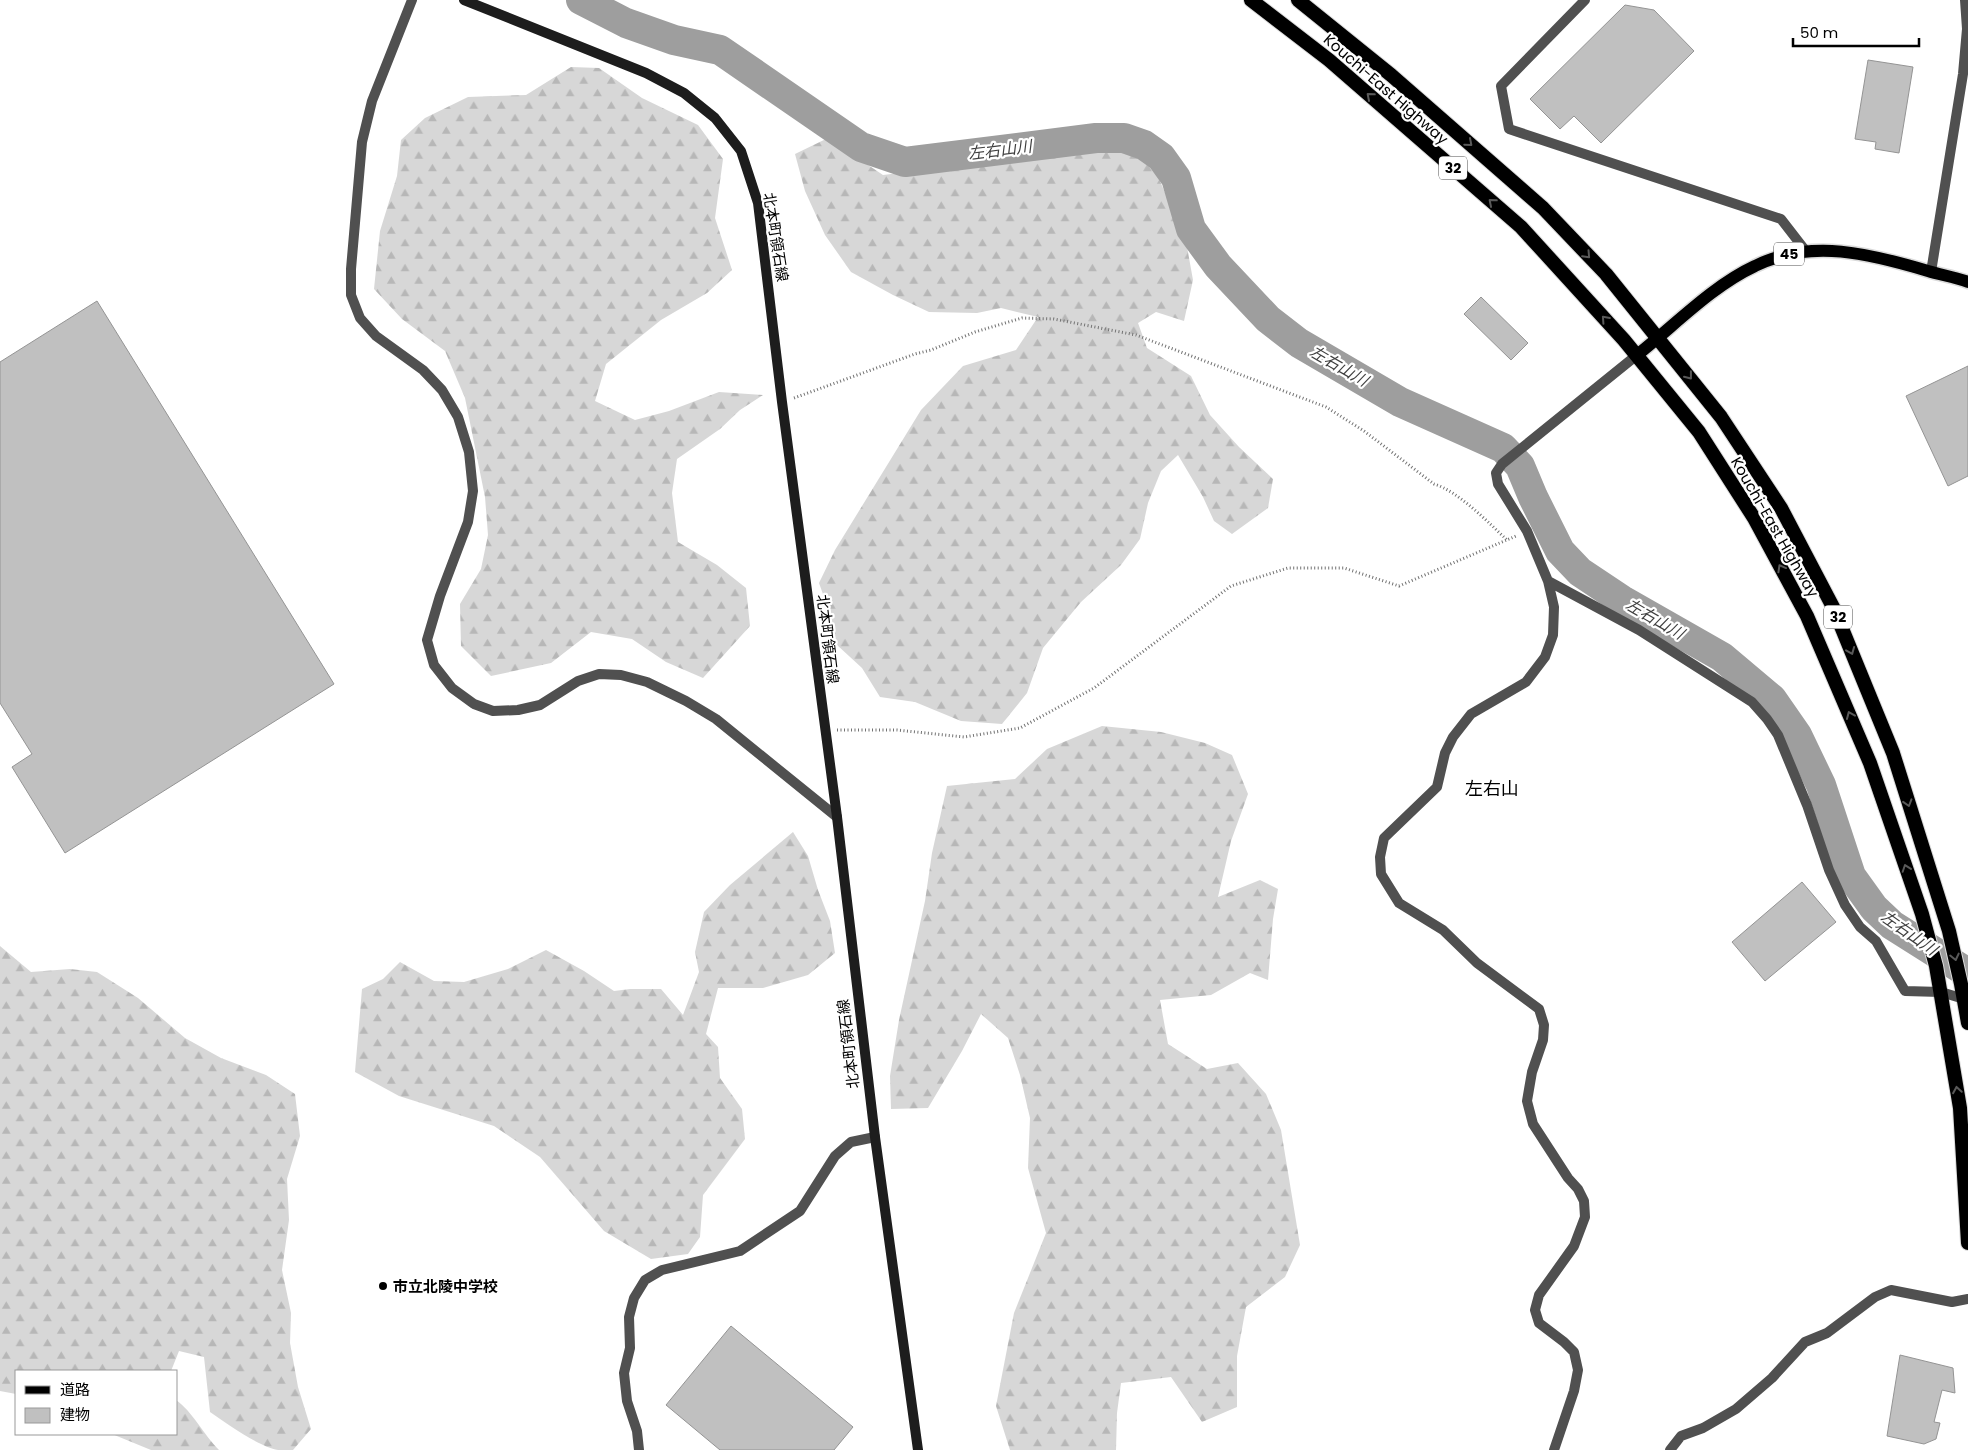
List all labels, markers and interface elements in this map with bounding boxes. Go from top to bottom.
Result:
scale bar [1793,15,1919,47]
text: 50 m [1800,22,1838,43]
street label: Kouchi-East Highway [1319,29,1453,149]
one-way arrow [1366,92,1375,101]
water label: 左右山川 [967,134,1035,165]
one-way arrow [1464,138,1473,147]
road number: 32 [1439,156,1467,180]
street label: 北本町領石線 [759,191,793,283]
one-way arrow [1489,199,1498,208]
road number: 45 [1774,242,1804,266]
one-way arrow [1581,249,1590,258]
one-way arrow [1602,315,1611,324]
water label: 左右山川 [1306,340,1374,393]
one-way arrow [1684,371,1693,380]
street label: Kouchi-East Highway [1726,453,1824,601]
one-way arrow [1778,564,1788,573]
street label: 北本町領石線 [812,593,844,685]
water label: 左右山川 [1622,593,1690,646]
road number: 32 [1824,606,1852,628]
one-way arrow [1845,646,1856,655]
one-way arrow [1845,711,1856,720]
district label: 左右山 [1465,776,1519,801]
one-way arrow [1903,798,1913,807]
one-way arrow [1902,864,1912,872]
water label: 左右山川 [1876,905,1943,962]
one-way arrow [1949,953,1960,962]
street label: 北本町領石線 [832,998,864,1090]
one-way arrow [1952,1085,1962,1094]
place label: 市立北陵中学校 [393,1276,498,1297]
marker: 市立北陵中学校 [377,1280,389,1292]
legend [15,1370,178,1435]
text: 道路 [60,1379,90,1400]
text: 建物 [60,1404,90,1425]

